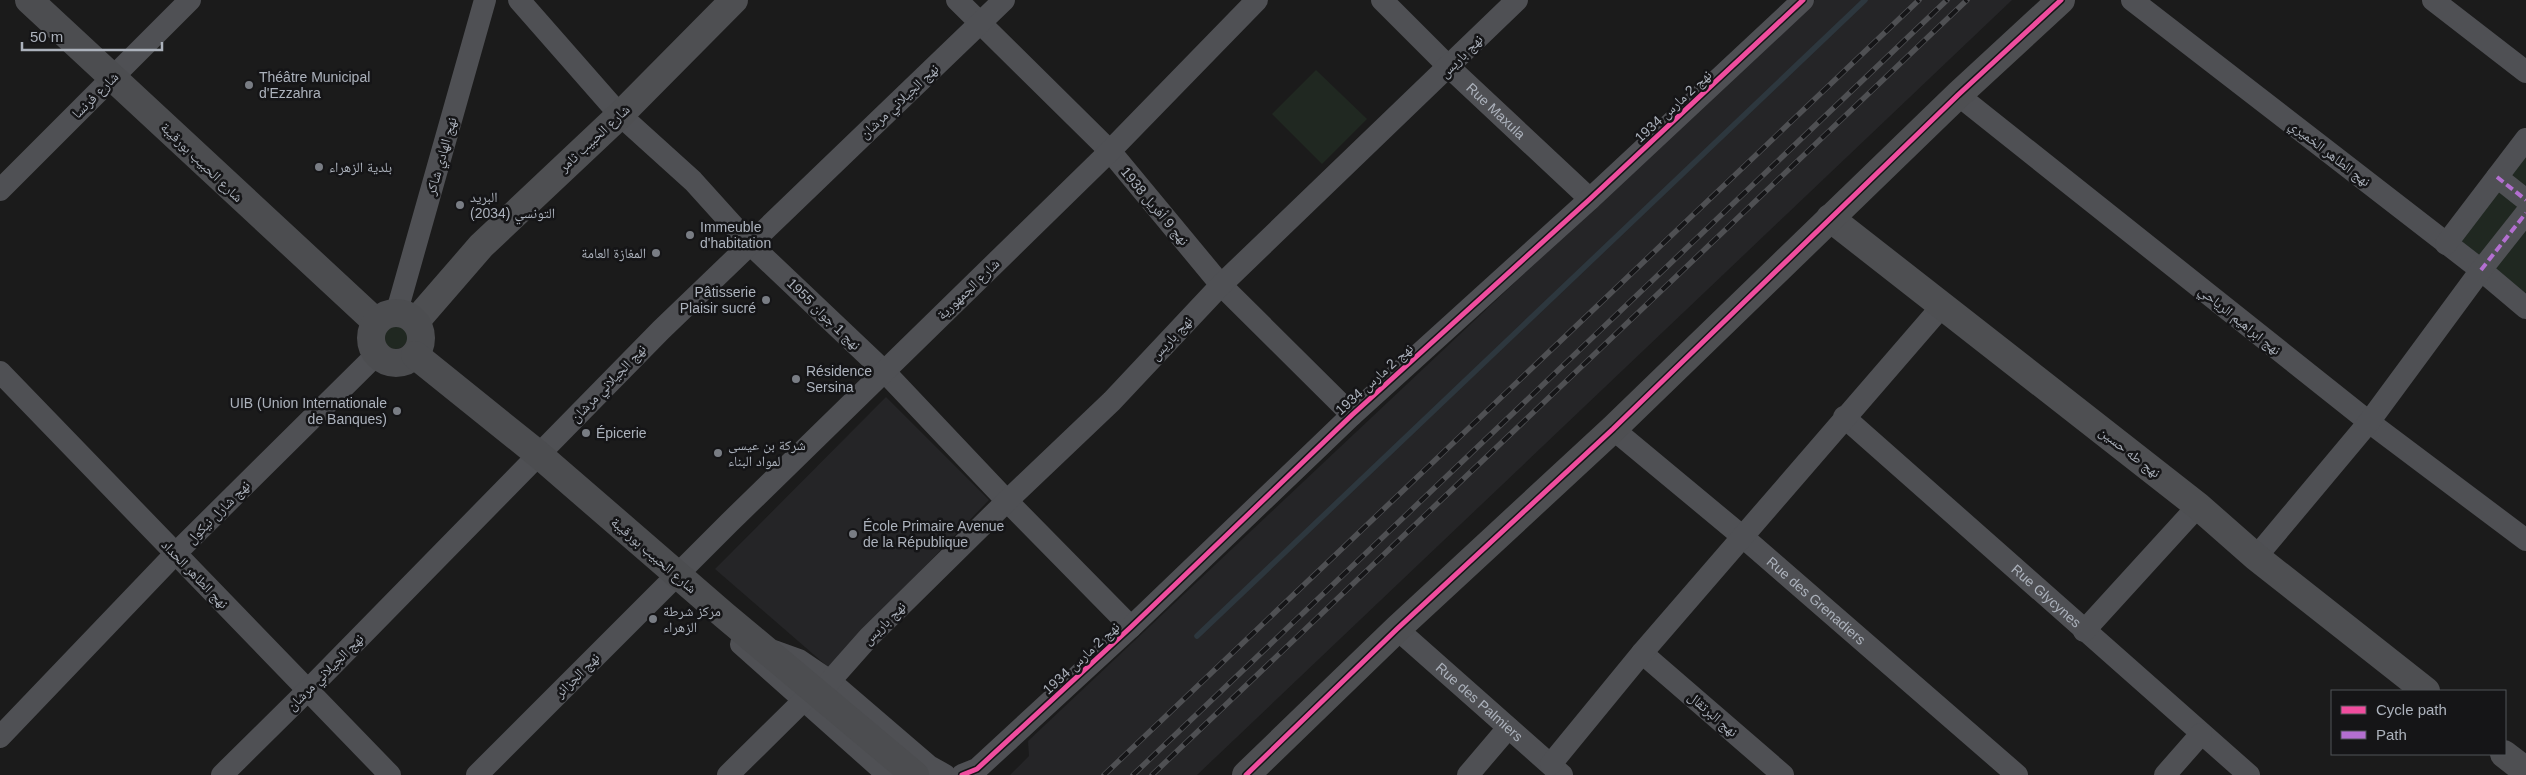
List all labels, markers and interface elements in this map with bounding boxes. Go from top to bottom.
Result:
scale bar [22,20,162,52]
text: 50 m [30,28,63,45]
street label: نهج باريس [1436,31,1487,82]
street label: نهج الجيلاني مرشان [856,60,944,144]
street label: نهج 2 مارس 1934 [1631,66,1716,147]
street label: شارع فرنسا [69,69,123,123]
place label: Théâtre Municipal d'Ezzahra [259,69,370,101]
marker: Théâtre Municipal d'Ezzahra [243,79,255,91]
street label: Rue Maxula [1463,80,1529,142]
street label: شارع الحبيب ثامر [555,101,634,177]
street label: نهج الهادي شاكر [422,115,463,199]
street label: نهج الطاهر الخميري [2284,116,2374,193]
street label: شارع الحبيب بورقيبة [156,119,246,207]
place label: بلدية الزهراء [329,159,392,176]
marker: بلدية الزهراء [313,161,325,173]
street label: نهج 9 أفريل 1938 [1116,164,1192,250]
place label: البريد التونسي (2034) [470,189,555,225]
marker: البريد التونسي (2034) [454,199,466,211]
place label: Immeuble d'habitation [700,219,771,251]
marker: Immeuble d'habitation [684,229,696,241]
place label: المغازة العامة [581,245,646,262]
marker: المغازة العامة [650,247,662,259]
street label: شارع الجمهورية [934,255,1004,324]
street label: نهج 1 جوان 1955 [782,275,864,355]
street label: نهج ابراهيم الرياحي [2194,282,2284,361]
place label: Pâtisserie Plaisir sucré [680,284,756,316]
marker: Pâtisserie Plaisir sucré [760,294,772,306]
street label: نهج باريس [1147,313,1197,365]
street label: نهج 2 مارس 1934 [1332,340,1417,419]
street label: نهج الجيلاني مرشان [567,341,652,428]
place label: Résidence Sersina [806,363,872,395]
marker: Résidence Sersina [790,373,802,385]
place label: UIB (Union Internationale de Banques) [230,395,387,427]
marker: UIB (Union Internationale de Banques) [391,405,403,417]
street label: نهج طه حسين [2095,423,2164,483]
place label: Épicerie [596,425,647,441]
marker: Épicerie [580,427,592,439]
place label: شركة بن عيسى لمواد البناء [728,437,806,470]
marker: شركة بن عيسى لمواد البناء [712,447,724,459]
street label: نهج شارل نيكول [183,477,255,548]
street label: شارع الحبيب بورقيبة [607,514,700,598]
place label: École Primaire Avenue de la République [863,518,1005,550]
marker: École Primaire Avenue de la République [847,528,859,540]
street label: نهج الطاهر الحداد [157,536,232,613]
street label: Rue des Grenadiers [1764,553,1869,648]
street label: Rue Glycynes [2008,561,2084,631]
street label: نهج باريس [859,598,910,649]
place label: مركز شرطة الزهراء [663,603,721,636]
marker: مركز شرطة الزهراء [647,613,659,625]
street label: نهج 2 مارس 1934 [1039,618,1124,699]
street label: نهج الجيلاني مرشان [283,630,369,716]
street label: نهج الجزائر [551,649,604,703]
street label: Rue des Palmiers [1433,659,1526,745]
street label: نهج البرتقال [1684,688,1741,741]
legend [2331,690,2506,755]
text: Cycle path [2376,701,2447,718]
text: Path [2376,726,2407,743]

